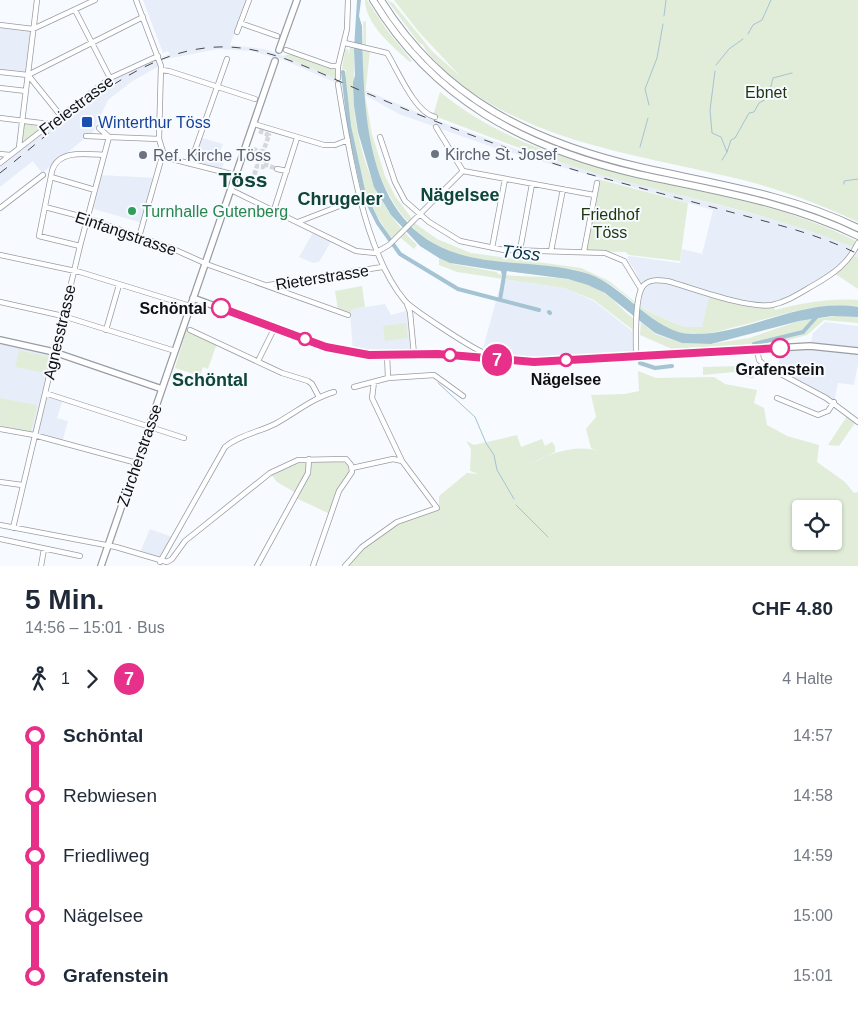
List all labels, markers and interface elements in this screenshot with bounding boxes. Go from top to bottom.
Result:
street label: Freiestrasse [36,72,117,139]
park label: Ebnet [745,84,787,101]
place label: Winterthur Töss [98,114,211,131]
marker: Winterthur Töss [80,115,94,129]
place label: Kirche St. Josef [445,146,558,163]
place label: Ref. Kirche Töss [153,147,271,164]
marker: Kirche St. Josef [429,148,441,160]
marker: Ref. Kirche Töss [137,149,149,161]
district label: Töss [218,168,268,191]
district label: Nägelsee [420,185,500,205]
district label: Chrugeler [297,189,383,209]
place label: Turnhalle Gutenberg [142,203,288,220]
marker: Turnhalle Gutenberg [126,205,138,217]
park label: Friedhof Töss [581,206,640,241]
street label: Einfangstrasse [73,208,179,259]
water label: Töss [501,241,541,265]
street label: Rieterstrasse [274,262,370,293]
street label: Agnesstrasse [40,283,79,381]
marker: Schöntal [211,298,231,318]
place label: Schöntal [139,300,207,317]
unlabelled marker [298,332,312,346]
marker: Grafenstein [770,338,790,358]
line badge: 7 [481,344,513,376]
unlabelled marker [443,348,457,362]
text: 7 [492,350,502,370]
marker: Nägelsee [559,353,573,367]
place label: Grafenstein [736,361,824,378]
district label: Schöntal [172,370,248,390]
place label: Nägelsee [531,371,601,388]
street label: Zürcherstrasse [114,402,165,508]
map controls [792,500,842,550]
button: locate [792,500,842,550]
text: 5 Min. [25,584,104,615]
text: CHF 4.80 [752,598,833,619]
text: 14:56 – 15:01 · Bus [25,619,165,636]
icon: walk [25,665,53,693]
icon: forward [78,665,106,693]
text: 7 [124,669,134,689]
text: 1 [61,670,70,687]
text: 4 Halte [782,670,833,687]
text: Schöntal [63,725,143,746]
text: 14:57 [793,727,833,744]
text: Rebwiesen [63,785,157,806]
text: 14:58 [793,787,833,804]
text: Friedliweg [63,845,150,866]
text: 14:59 [793,847,833,864]
text: Nägelsee [63,905,143,926]
text: 15:00 [793,907,833,924]
text: Grafenstein [63,965,169,986]
text: 15:01 [793,967,833,984]

